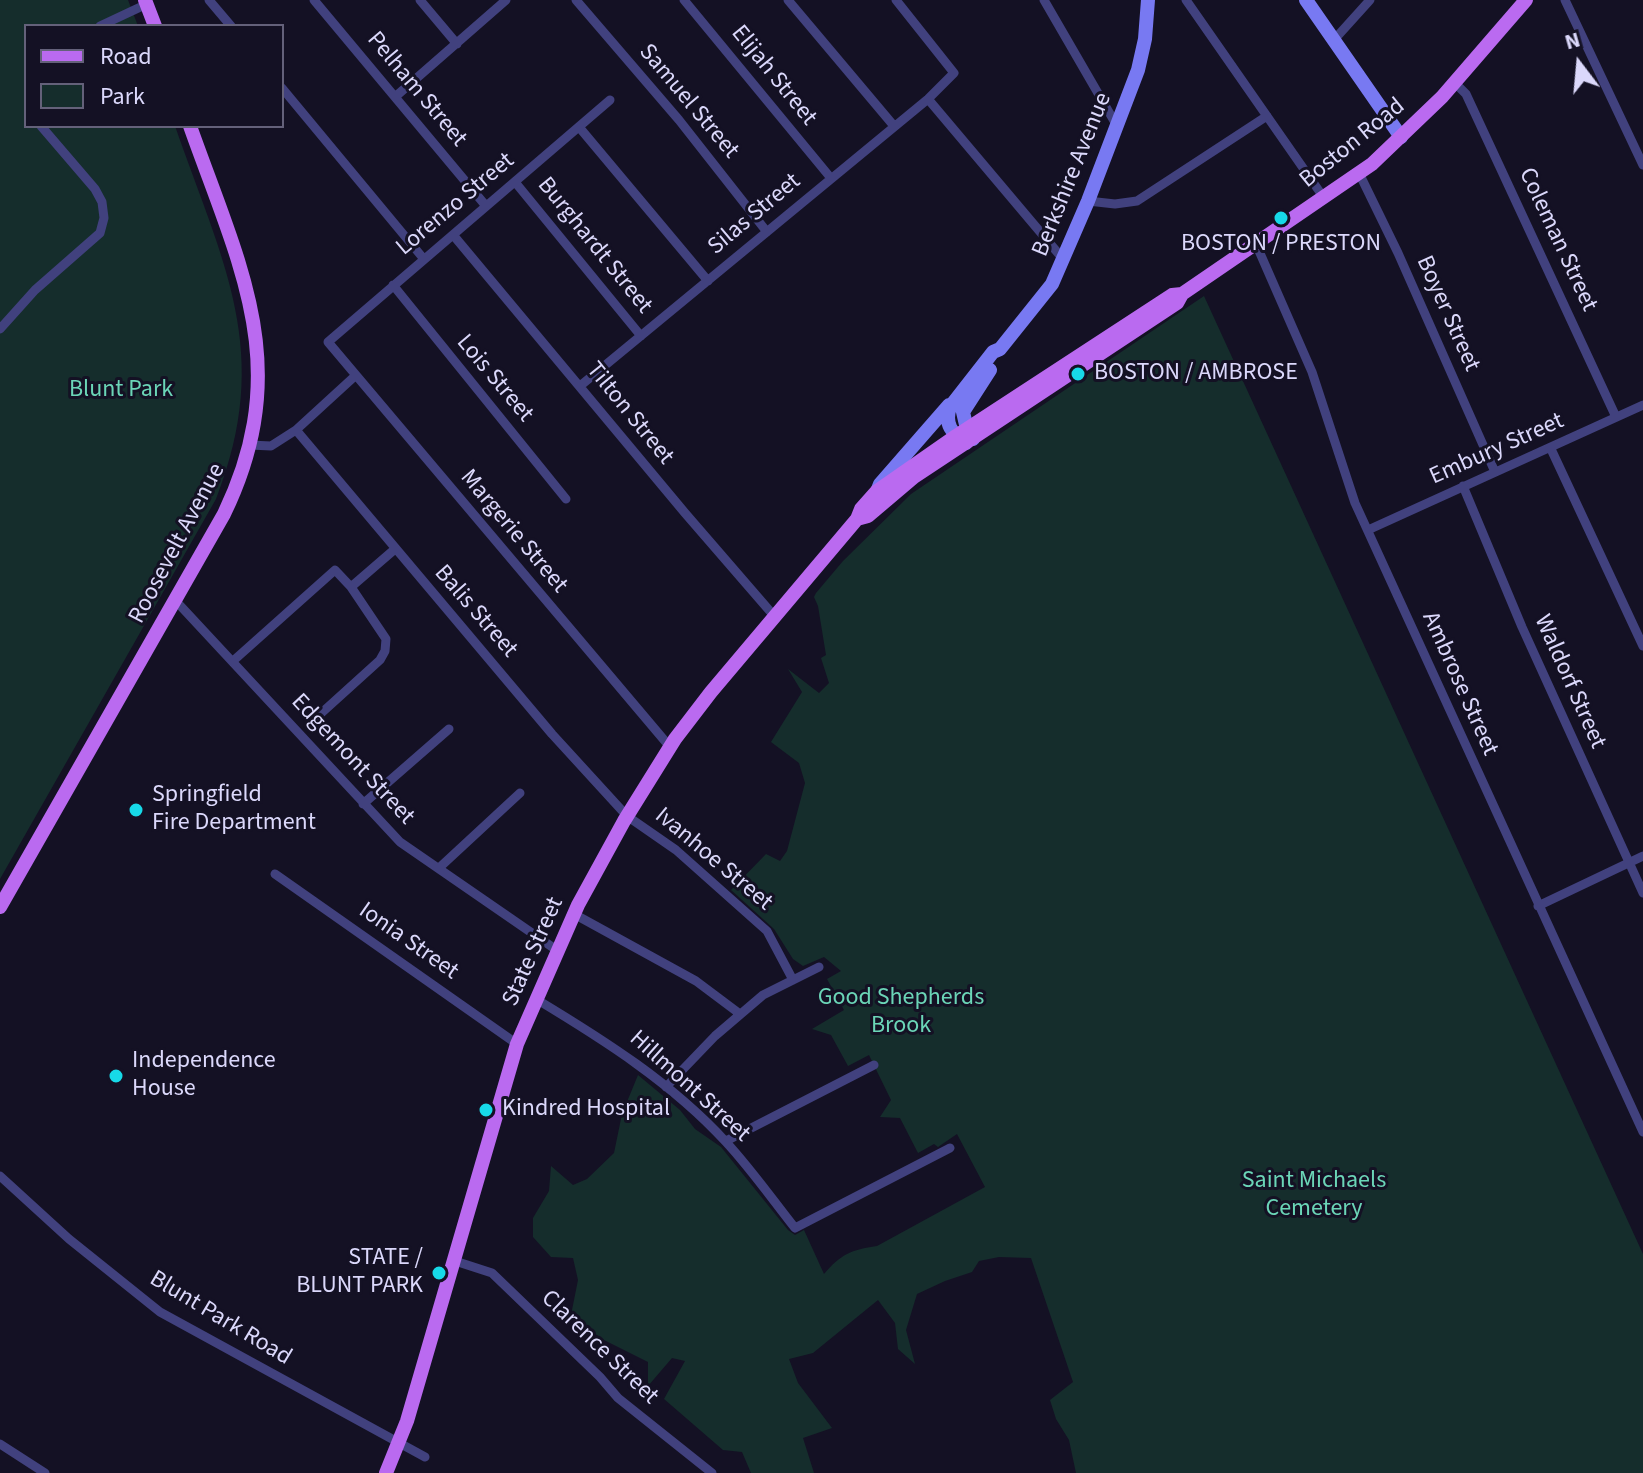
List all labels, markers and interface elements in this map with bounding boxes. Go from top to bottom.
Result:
street label: Elijah Street [724,20,822,132]
legend [24,24,284,128]
north arrow [1539,24,1619,104]
text: N [1561,24,1584,58]
street label: Pelham Street [360,27,472,153]
text: Road [100,39,152,74]
street label: Samuel Street [632,39,744,165]
text: Park [100,79,145,114]
street label: Berkshire Avenue [1027,89,1119,261]
street label: Boston Road [1295,93,1411,195]
street label: Lorenzo Street [391,147,521,263]
street label: Coleman Street [1511,164,1603,316]
street label: Silas Street [703,168,807,262]
street label: Burghardt Street [530,172,658,320]
marker: BOSTON / PRESTON [1272,209,1290,227]
place label: BOSTON / PRESTON [1181,231,1381,259]
street label: Boyer Street [1409,252,1485,376]
street label: Lois Street [449,329,539,429]
street label: Tilton Street [579,357,679,471]
place label: BOSTON / AMBROSE [1094,360,1298,388]
marker: BOSTON / AMBROSE [1069,365,1087,383]
park label: Blunt Park [69,377,173,405]
street label: Embury Street [1425,408,1569,492]
street label: Roosevelt Avenue [124,459,232,629]
street label: Margerie Street [453,464,573,600]
street label: Balis Street [427,560,523,664]
street label: Ambrose Street [1414,608,1504,760]
street label: Waldorf Street [1527,611,1611,753]
street label: Edgemont Street [284,689,420,831]
place label: Springfield Fire Department [152,782,316,838]
marker: Springfield Fire Department [127,801,145,819]
street label: Ivanhoe Street [648,802,778,918]
street label: State Street [497,893,571,1011]
street label: Ionia Street [352,897,464,987]
park label: Good Shepherds Brook [818,985,984,1041]
street label: Hillmont Street [623,1025,755,1149]
place label: Independence House [132,1048,276,1104]
marker: Independence House [107,1067,125,1085]
place label: Kindred Hospital [502,1096,670,1124]
marker: Kindred Hospital [477,1101,495,1119]
park label: Saint Michaels Cemetery [1242,1168,1386,1224]
place label: STATE / BLUNT PARK [296,1245,423,1301]
marker: STATE / BLUNT PARK [430,1264,448,1282]
street label: Blunt Park Road [144,1265,296,1373]
street label: Clarence Street [534,1285,664,1411]

